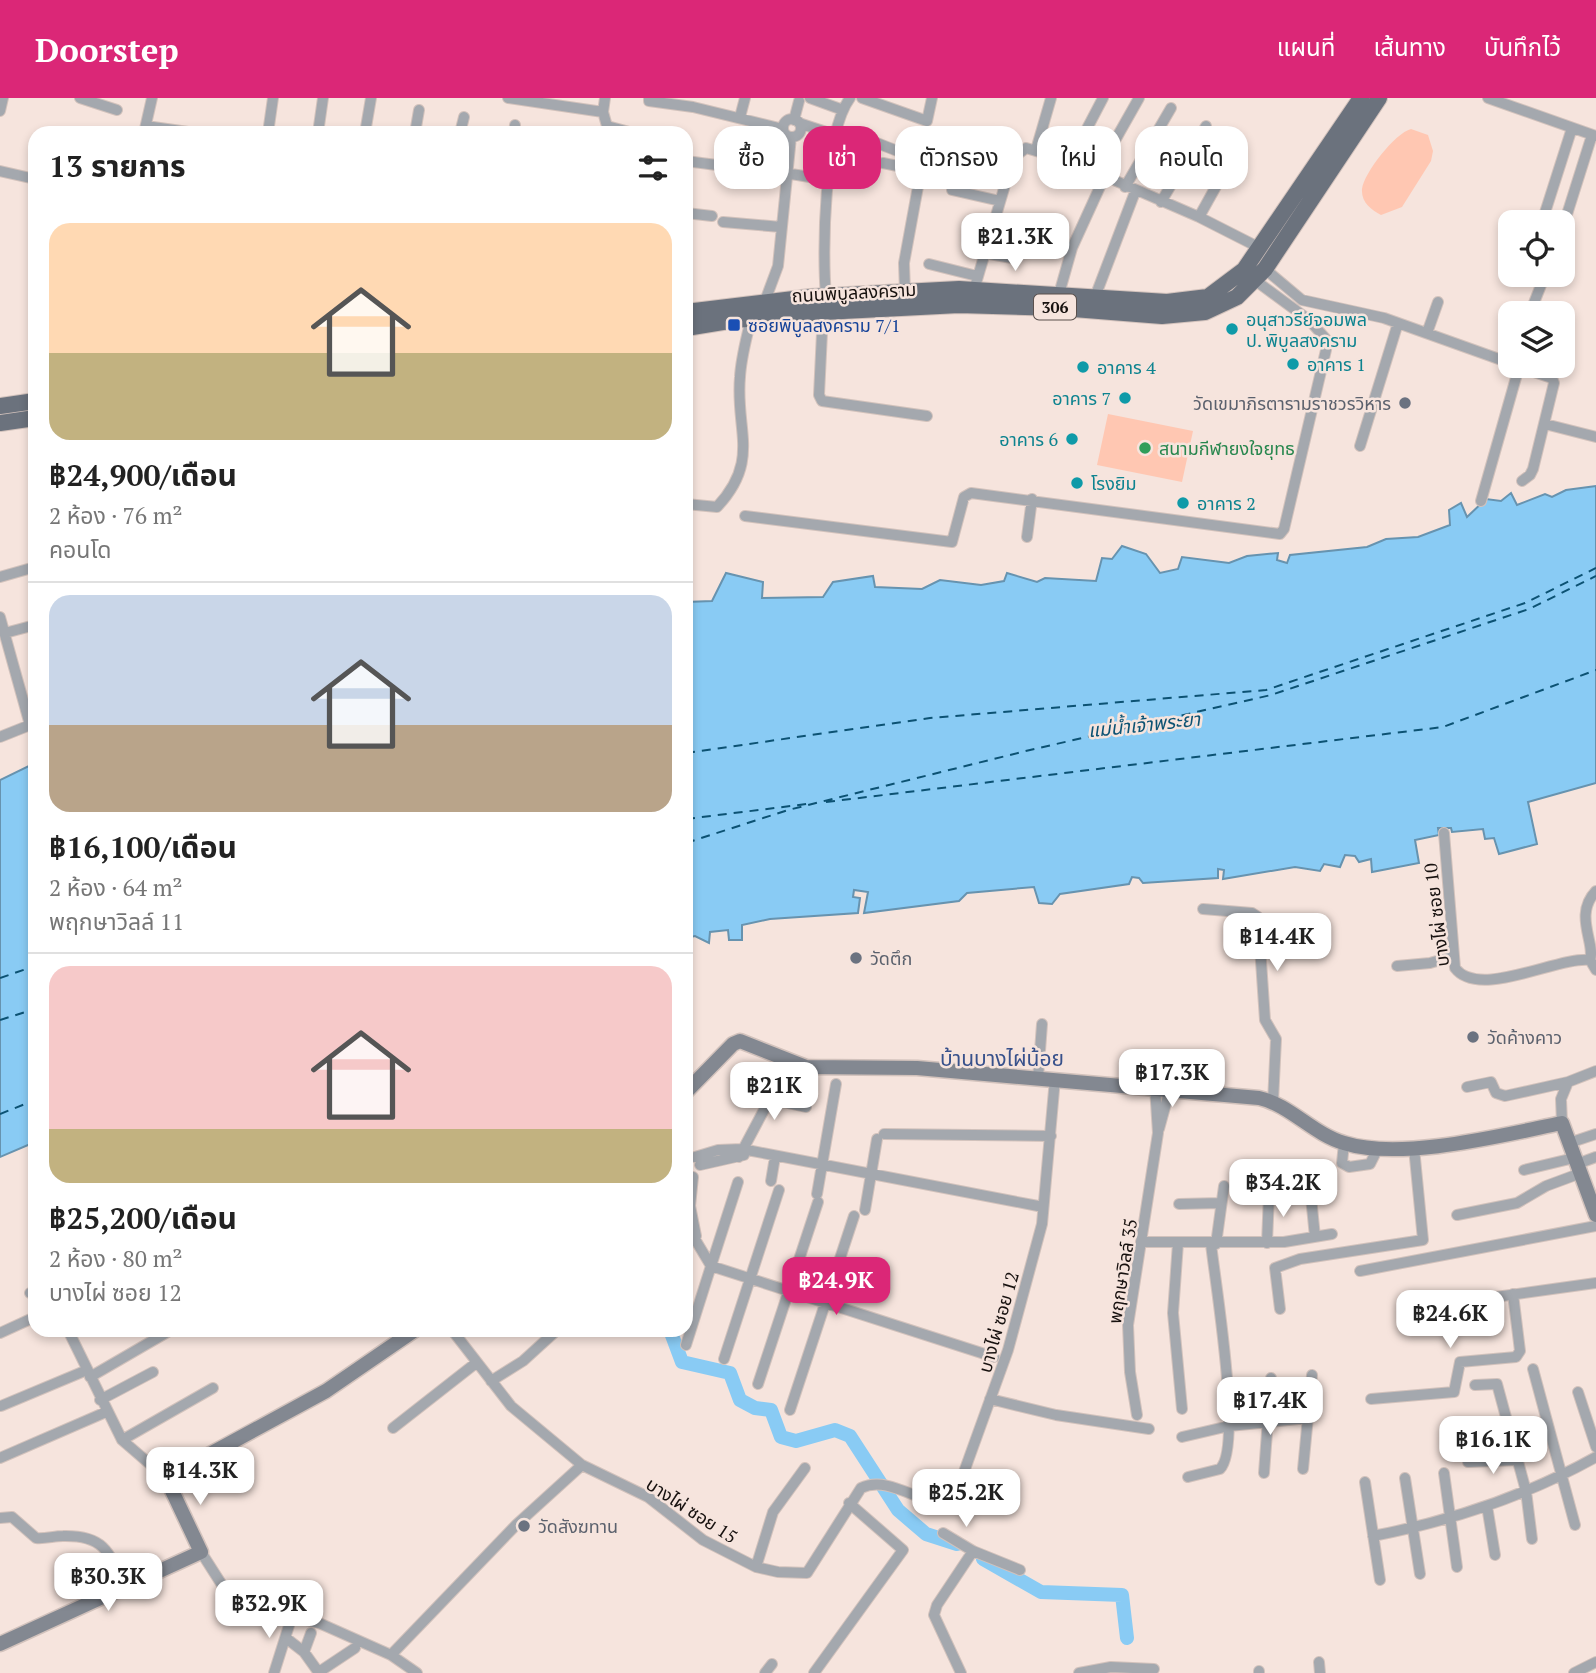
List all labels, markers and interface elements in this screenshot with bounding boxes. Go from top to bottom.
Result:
text: Doorstep [35,28,179,71]
text: แผนที่ [1277,31,1335,63]
text: เส้นทาง [1373,31,1446,63]
text: บันทึกไว้ [1484,31,1561,63]
chip: ซื้อ [714,126,789,189]
chip: เช่า [803,126,881,189]
chip: ตัวกรอง [895,126,1023,189]
chip: ใหม่ [1037,126,1121,189]
chip: คอนโด [1135,126,1248,189]
text: 13 รายการ [49,146,186,186]
icon: filters [634,149,672,187]
map controls [1498,210,1575,378]
button: locate [1498,210,1575,287]
pin: ฿21.3K [958,214,1072,273]
text: ฿21.3K [977,220,1053,251]
icon: home [298,269,424,395]
street label: ถนนพิบูลสงคราม [791,277,917,308]
road number: 306 [1034,294,1076,320]
button: layers [1498,301,1575,378]
place label: อนุสาวรีย์จอมพล ป. พิบูลสงคราม [1246,307,1367,353]
place label: ซอยพิบูลสงคราม 7/1 [748,313,901,338]
marker: ซอยพิบูลสงคราม 7/1 [726,317,742,333]
marker: อนุสาวรีย์จอมพล ป. พิบูลสงคราม [1224,321,1240,337]
place label: อาคาร 1 [1307,352,1366,376]
place label: อาคาร 4 [1097,355,1156,379]
marker: อาคาร 1 [1285,356,1301,372]
marker: อาคาร 4 [1075,359,1091,375]
place label: อาคาร 7 [1052,386,1111,410]
marker: อาคาร 7 [1117,390,1133,406]
place label: วัดเขมาภิรตารามราชวรวิหาร [1193,391,1391,415]
marker: วัดเขมาภิรตารามราชวรวิหาร [1397,395,1413,411]
place label: อาคาร 6 [999,427,1058,451]
marker: อาคาร 6 [1064,431,1080,447]
place label: สนามกีฬายงใจยุทธ [1159,436,1295,460]
marker: สนามกีฬายงใจยุทธ [1137,440,1153,456]
text: ฿24,900/เดือน [49,455,237,495]
place label: โรงยิม [1091,471,1137,495]
marker: โรงยิม [1069,475,1085,491]
place label: อาคาร 2 [1197,491,1256,515]
marker: อาคาร 2 [1175,495,1191,511]
text: 2 ห้อง · 76 m² [49,500,182,531]
text: คอนโด [49,534,111,565]
icon: home [298,641,424,767]
water label: แม่น้ำเจ้าพระยา [1087,706,1203,742]
text: ฿16,100/เดือน [49,827,237,867]
street label: บางไผ่ ซอย 10 [1418,862,1454,968]
text: 2 ห้อง · 64 m² [49,872,182,903]
text: พฤกษาวิลล์ 11 [49,906,184,937]
pin: ฿14.4K [1220,914,1334,973]
text: ฿14.4K [1239,920,1315,951]
place label: วัดตึก [870,946,912,970]
marker: วัดตึก [848,950,864,966]
icon: home [298,1012,424,1138]
place label: วัดค้างคาว [1487,1025,1562,1049]
marker: วัดค้างคาว [1465,1029,1481,1045]
district label: บ้านบางไผ่น้อย [940,1044,1064,1072]
pin: ฿17.3K [1115,1049,1229,1109]
text: ฿17.3K [1135,1056,1209,1087]
pin: ฿21K [733,1062,815,1122]
text: ฿21K [746,1069,802,1100]
pin: ฿34.2K [1226,1160,1340,1219]
text: ฿34.2K [1245,1166,1321,1197]
text: ฿25,200/เดือน [49,1198,237,1238]
street label: พฤกษาวิลล์ 35 [1102,1217,1142,1325]
text: 2 ห้อง · 80 m² [49,1243,182,1274]
pin: ฿24.9K [779,1258,893,1317]
text: ฿24.9K [798,1264,874,1295]
street label: บางไผ่ ซอย 12 [972,1269,1024,1375]
text: บางไผ่ ซอย 12 [49,1277,182,1308]
pin: ฿24.6K [1393,1290,1507,1350]
text: ฿24.6K [1412,1297,1488,1328]
pin: ฿17.4K [1213,1378,1327,1437]
text: ฿17.4K [1233,1384,1307,1415]
pin: ฿16.1K [1436,1416,1550,1476]
text: ฿16.1K [1455,1423,1531,1454]
pin: ฿14.3K [143,1448,257,1507]
text: ฿14.3K [162,1454,238,1485]
pin: ฿25.2K [909,1470,1023,1529]
street label: บางไผ่ ซอย 15 [642,1472,742,1548]
text: ฿25.2K [928,1476,1004,1507]
place label: วัดสังฆทาน [538,1514,618,1538]
marker: วัดสังฆทาน [516,1518,532,1534]
pin: ฿30.3K [51,1554,165,1613]
text: ฿30.3K [70,1560,146,1591]
pin: ฿32.9K [212,1580,326,1640]
text: ฿32.9K [231,1587,307,1618]

